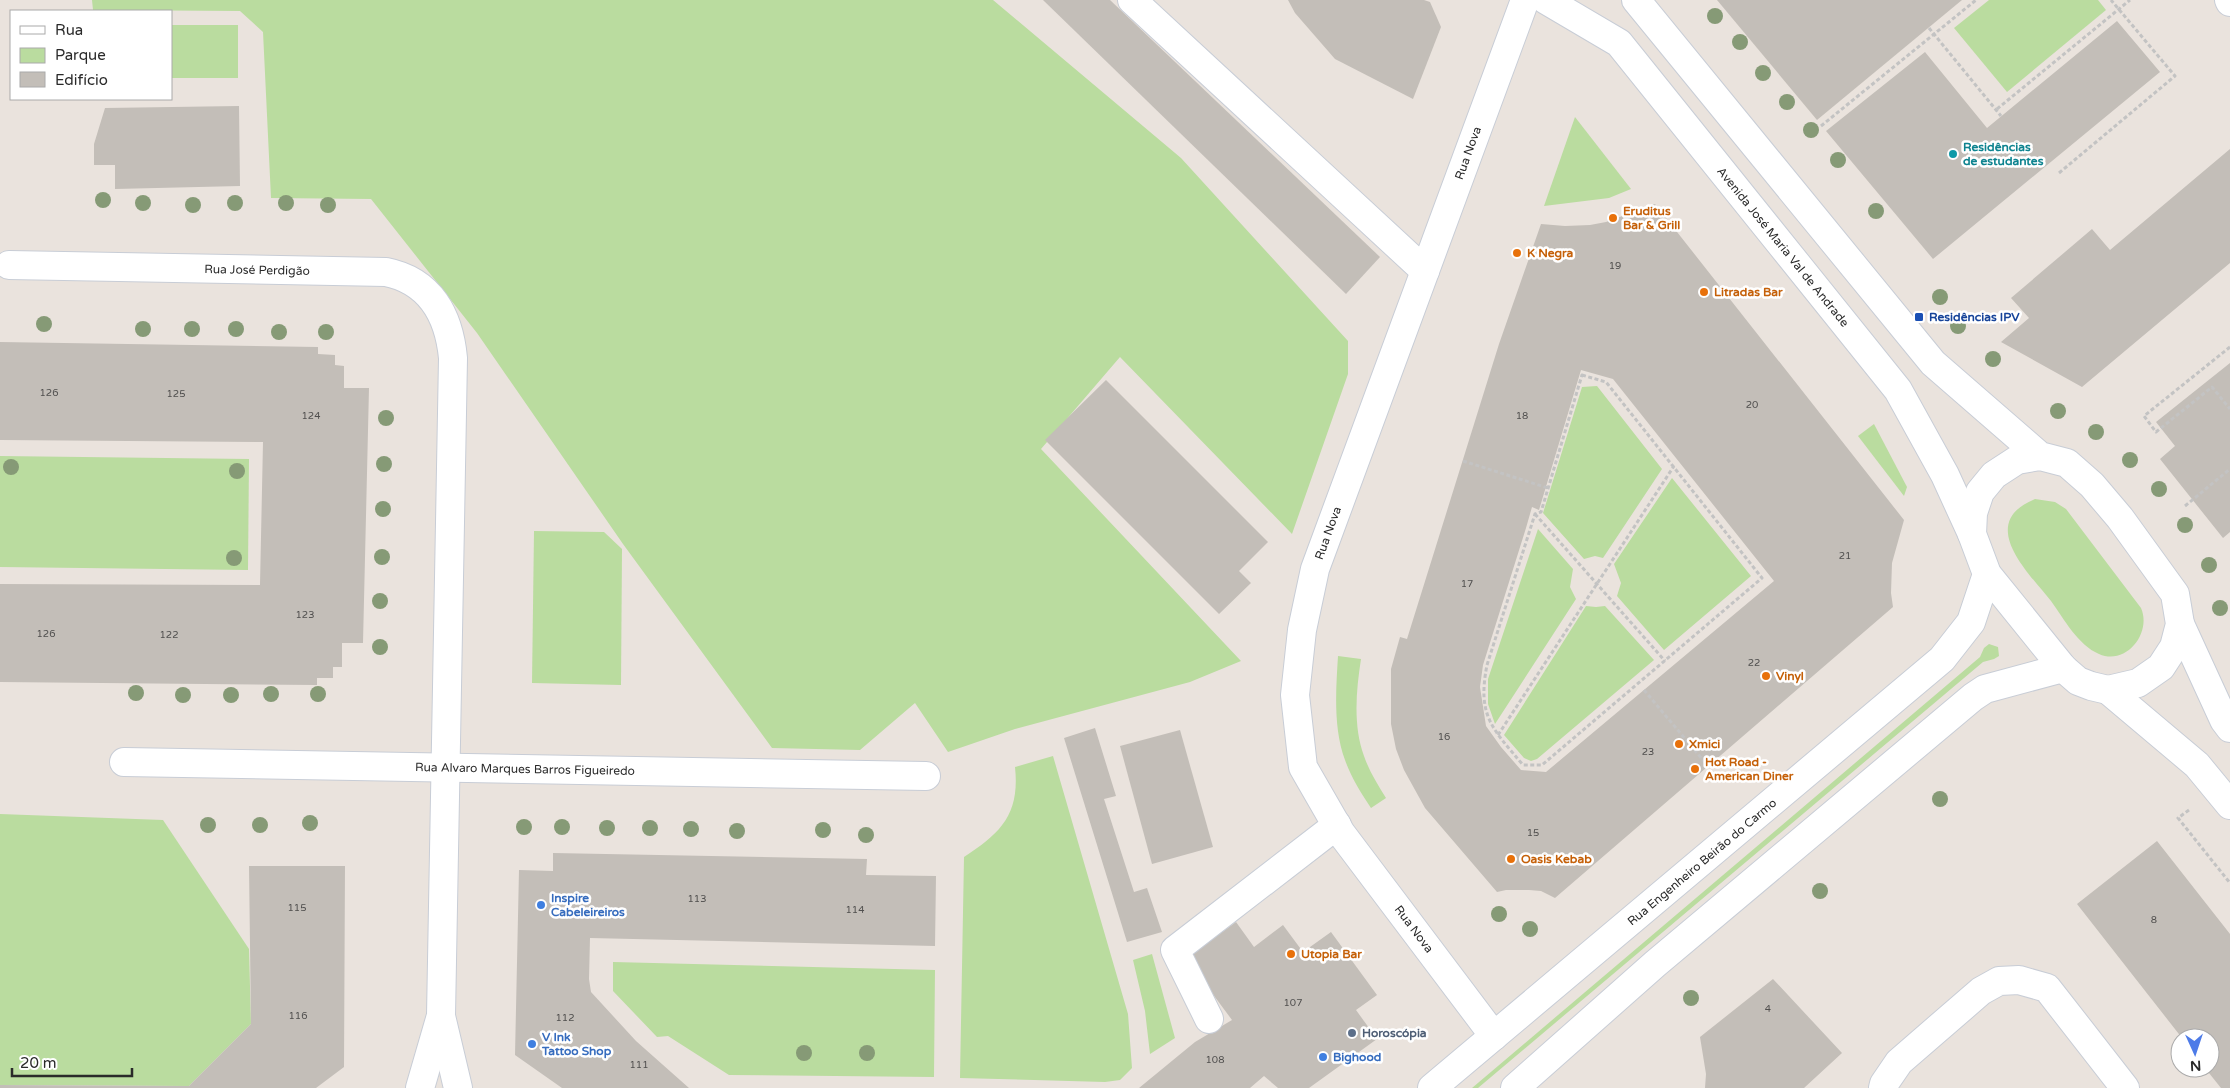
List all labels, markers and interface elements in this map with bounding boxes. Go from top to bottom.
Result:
legend [10,10,172,100]
text: Rua [55,21,83,39]
text: Parque [55,46,106,64]
text: Edifício [55,71,108,89]
street label: Rua Nova [1452,125,1484,181]
place label: Residências de estudantes [1963,140,2044,168]
marker: Residências de estudantes [1947,148,1959,160]
street label: Avenida José Maria Val de Andrade [1714,164,1852,330]
place label: Eruditus Bar & Grill [1623,204,1680,232]
marker: Eruditus Bar & Grill [1607,212,1619,224]
place label: K Negra [1527,246,1574,261]
marker: K Negra [1511,247,1523,259]
house number: 19 [1609,260,1621,272]
street label: Rua José Perdigão [204,262,310,278]
place label: Litradas Bar [1714,285,1783,299]
marker: Litradas Bar [1698,286,1710,298]
place label: Residências IPV [1929,310,2020,324]
marker: Residências IPV [1913,311,1925,323]
house number: 126 [40,387,58,399]
house number: 125 [167,388,185,400]
house number: 20 [1746,399,1758,411]
house number: 124 [302,410,320,422]
house number: 18 [1516,410,1528,422]
street label: Rua Nova [1312,505,1344,561]
house number: 21 [1839,550,1851,562]
house number: 17 [1461,578,1473,590]
house number: 123 [296,609,314,621]
house number: 126 [37,628,55,640]
house number: 122 [160,629,178,641]
house number: 22 [1748,657,1760,669]
place label: Vinyl [1776,669,1804,684]
marker: Vinyl [1760,670,1772,682]
house number: 16 [1438,731,1450,743]
place label: Xmici [1689,737,1720,751]
marker: Xmici [1673,738,1685,750]
house number: 23 [1642,746,1654,758]
place label: Hot Road - American Diner [1705,755,1794,783]
street label: Rua Alvaro Marques Barros Figueiredo [415,760,635,778]
marker: Hot Road - American Diner [1689,763,1701,775]
street label: Rua Engenheiro Beirão do Carmo [1625,796,1779,928]
house number: 15 [1527,827,1539,839]
place label: Oasis Kebab [1521,852,1592,866]
marker: Oasis Kebab [1505,853,1517,865]
place label: Inspire Cabeleireiros [551,891,625,919]
house number: 113 [688,893,706,905]
marker: Inspire Cabeleireiros [535,899,547,911]
house number: 115 [288,902,306,914]
street label: Rua Nova [1392,903,1436,955]
house number: 114 [846,904,864,916]
house number: 8 [2151,914,2157,926]
place label: Utopia Bar [1301,947,1362,962]
marker: Utopia Bar [1285,948,1297,960]
house number: 107 [1284,997,1302,1009]
house number: 4 [1765,1003,1771,1015]
house number: 116 [289,1010,307,1022]
house number: 112 [556,1012,574,1024]
place label: Horoscópia [1362,1026,1427,1041]
marker: Horoscópia [1346,1027,1358,1039]
north arrow [2170,1028,2220,1078]
place label: V Ink Tattoo Shop [541,1030,612,1059]
marker: V Ink Tattoo Shop [526,1038,538,1050]
scale bar [12,1046,132,1078]
place label: Bighood [1333,1050,1381,1065]
marker: Bighood [1317,1051,1329,1063]
text: 20 m [20,1054,57,1072]
house number: 108 [1206,1054,1224,1066]
text: N [2190,1057,2202,1074]
house number: 111 [630,1059,648,1071]

